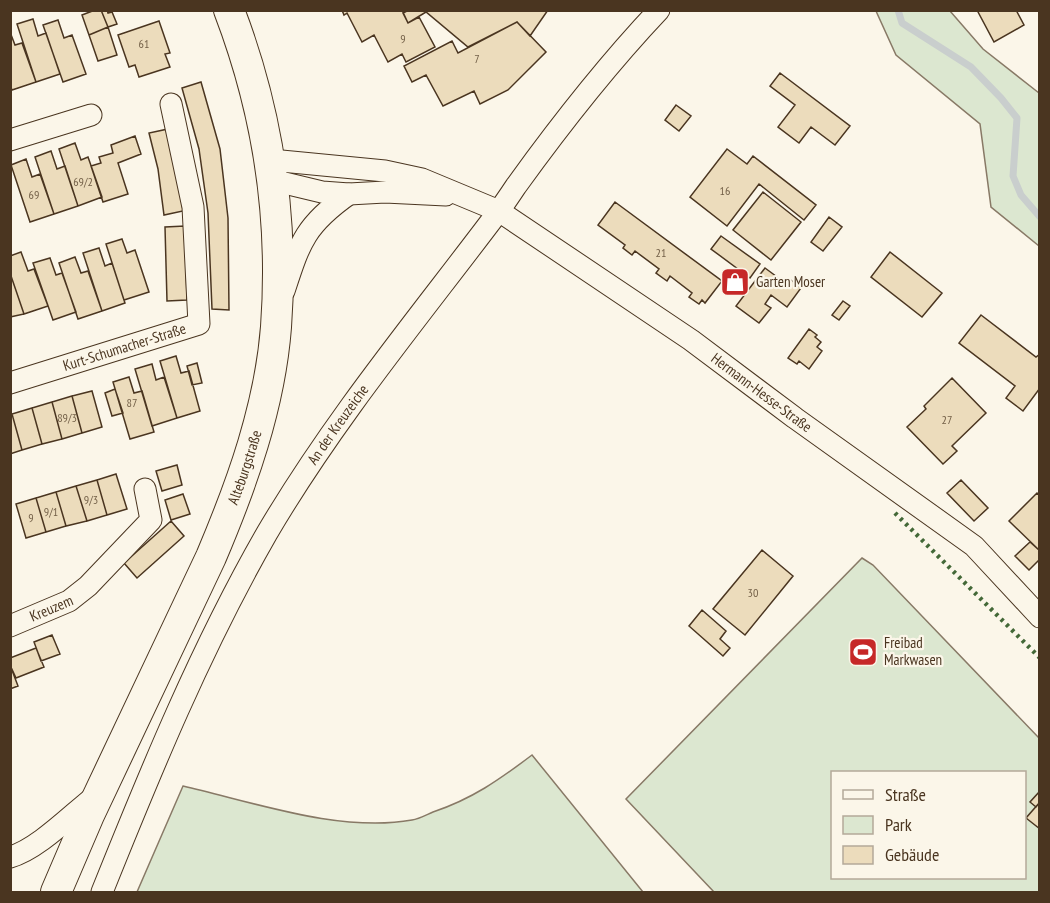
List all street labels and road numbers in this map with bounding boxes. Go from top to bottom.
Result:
street label: Kurt-Schumacher-Straße [61,319,188,375]
street label: Hermann-Hesse-Straße [708,348,816,436]
street label: An der Kreuzeiche [303,381,372,468]
street label: Alteburgstraße [223,428,266,507]
street label: Kreuzem [27,590,76,626]

